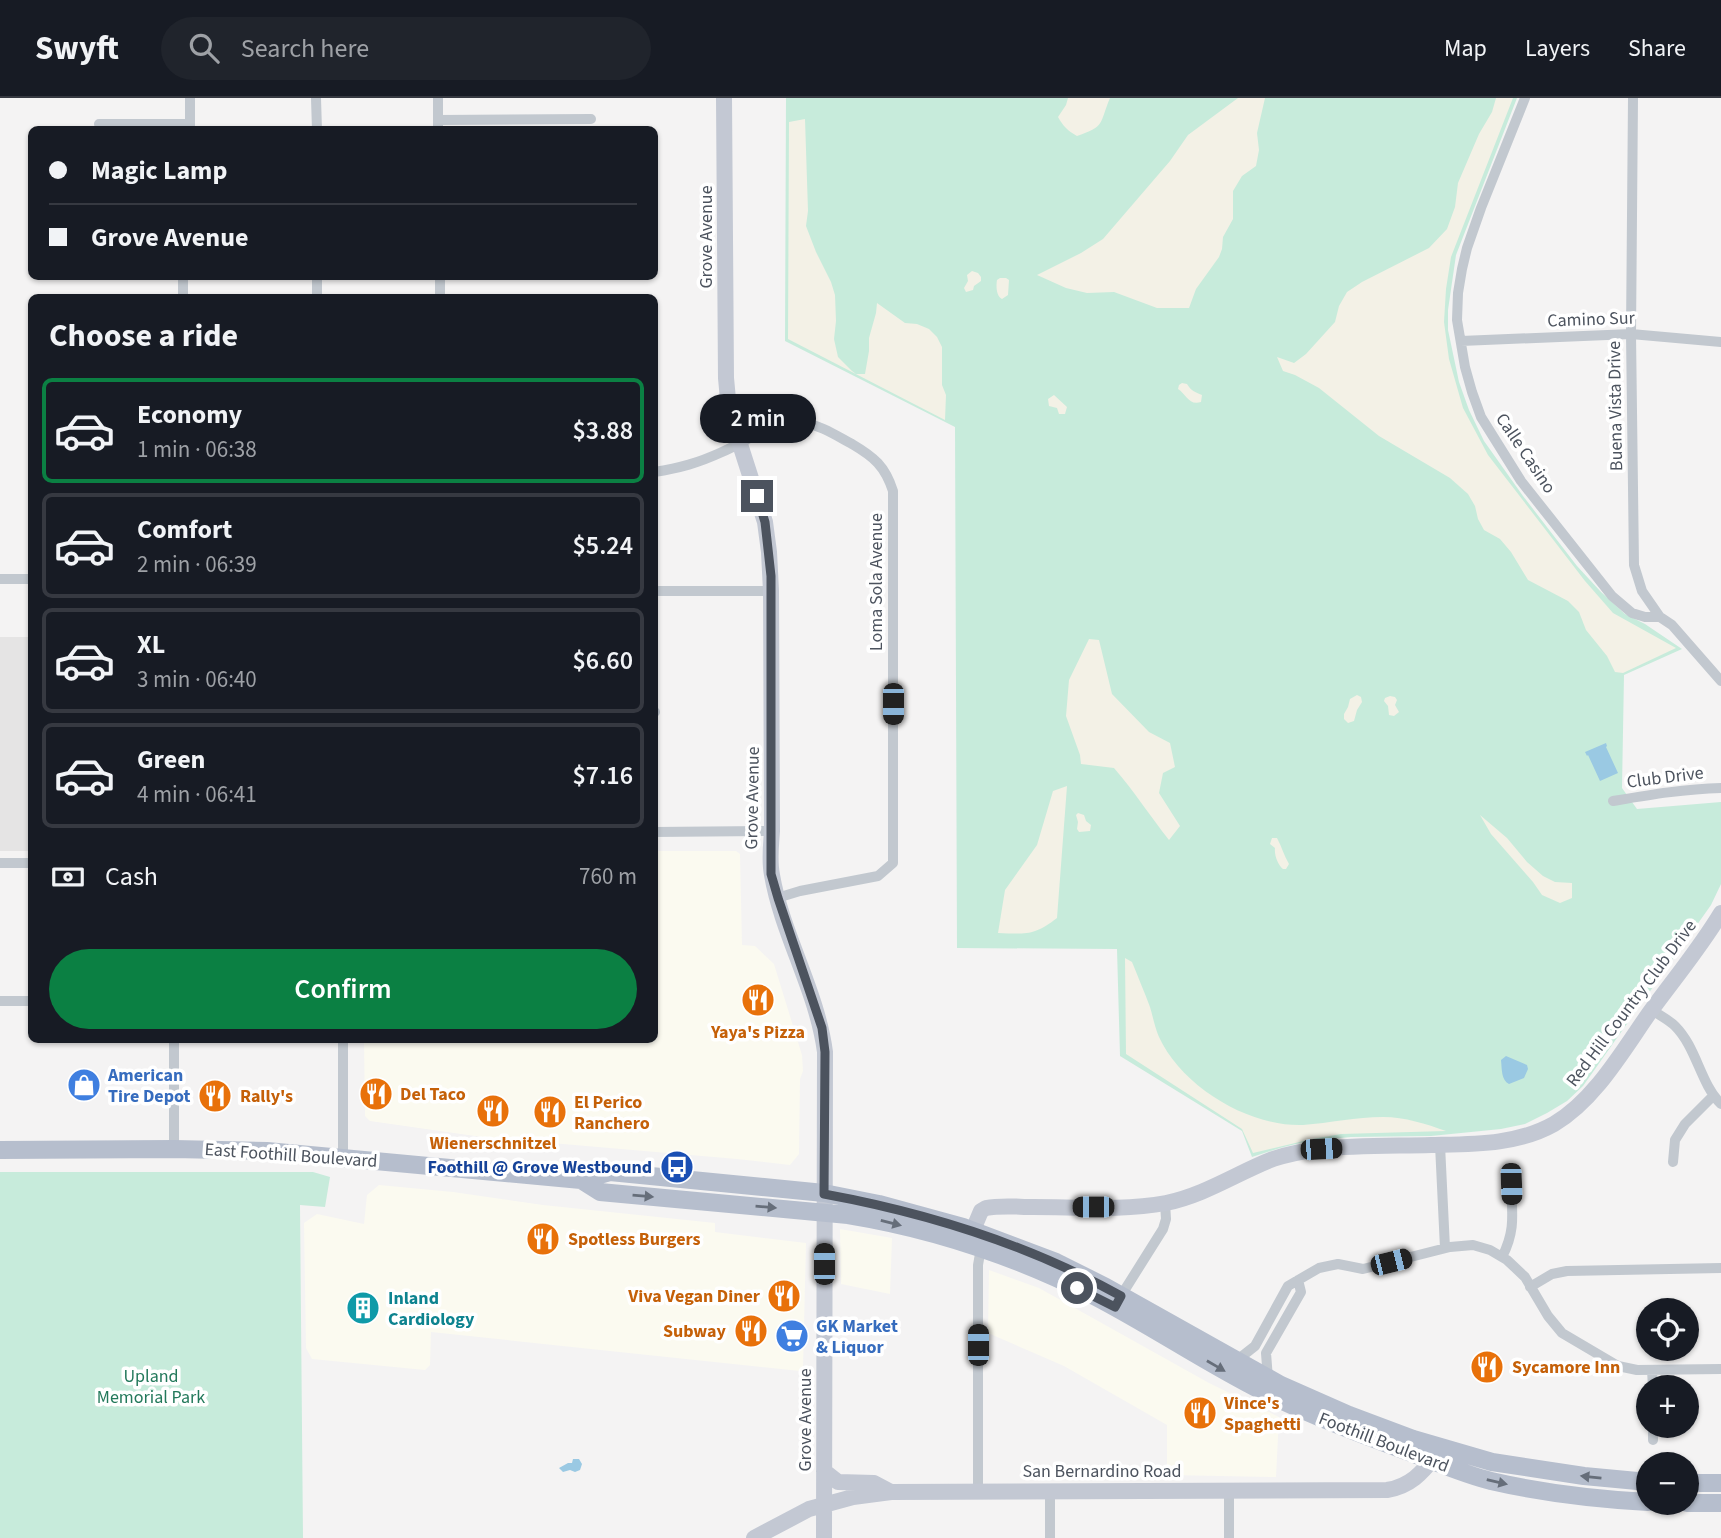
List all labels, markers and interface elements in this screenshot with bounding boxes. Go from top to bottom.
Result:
search box [161,17,651,80]
text: Swyft [35,25,119,72]
icon: search [185,29,223,67]
text: Search here [241,30,369,67]
text: Map [1444,31,1487,66]
text: Layers [1525,31,1590,66]
text: Share [1628,31,1686,66]
text: Magic Lamp [91,152,227,189]
street label: Grove Avenue [694,185,719,289]
text: Grove Avenue [91,219,248,256]
street label: Camino Sur [1547,305,1636,334]
text: Choose a ride [49,313,238,359]
street label: Buena Vista Drive [1602,341,1629,471]
callout: 2 min [699,394,815,444]
text: Economy [137,396,242,433]
icon: car [53,399,116,462]
text: 2 min [731,402,785,435]
street label: Calle Casino [1490,408,1562,498]
text: $3.88 [572,412,633,449]
text: 1 min · 06:38 [137,433,257,466]
route end [741,480,773,512]
text: Comfort [137,511,232,548]
street label: Loma Sola Avenue [864,513,889,651]
icon: car [53,514,116,577]
text: $5.24 [572,527,633,564]
text: 2 min · 06:39 [137,548,257,581]
text: XL [137,626,165,663]
icon: car [53,629,116,692]
text: $6.60 [572,642,633,679]
text: 3 min · 06:40 [137,663,257,696]
car [883,683,904,725]
text: Green [137,741,205,778]
icon: car [53,744,116,807]
street label: Grove Avenue [739,746,766,850]
text: $7.16 [572,757,633,794]
street label: Club Drive [1625,760,1705,795]
text: 4 min · 06:41 [137,778,257,811]
icon: cash [49,858,87,896]
text: Cash [105,858,158,895]
text: 760 m [579,860,637,893]
street label: Red Hill Country Club Drive [1560,915,1703,1092]
button: Confirm [49,949,637,1029]
restaurant icon: Yaya's Pizza [739,981,777,1019]
place label: Yaya's Pizza [710,1020,805,1045]
place label: American Tire Depot [107,1063,190,1109]
shop icon: American Tire Depot [65,1066,103,1104]
restaurant icon: Del Taco [357,1075,395,1113]
restaurant icon: Rally's [196,1077,234,1115]
place label: Del Taco [400,1082,466,1107]
place label: Rally's [240,1084,293,1109]
place label: El Perico Ranchero [574,1090,650,1136]
restaurant icon: Wienerschnitzel [474,1092,512,1130]
restaurant icon: El Perico Ranchero [531,1093,569,1131]
place label: Wienerschnitzel [430,1131,556,1156]
street label: East Foothill Boulevard [204,1137,378,1174]
car [1300,1137,1343,1161]
bus stop icon: Foothill @ Grove Westbound [658,1148,696,1186]
place label: Foothill @ Grove Westbound [427,1155,652,1180]
car [1500,1163,1523,1205]
one-way arrow [632,1191,654,1202]
car [1073,1197,1115,1218]
one-way arrow [755,1202,777,1213]
one-way arrow [880,1218,902,1229]
restaurant icon: Spotless Burgers [524,1220,562,1258]
place label: Spotless Burgers [568,1227,700,1252]
car [814,1243,835,1285]
car [1369,1247,1414,1277]
route start [1061,1272,1093,1304]
restaurant icon: Viva Vegan Diner [765,1277,803,1315]
place label: Viva Vegan Diner [627,1284,761,1309]
place label: Inland Cardiology [388,1286,475,1332]
building icon: Inland Cardiology [344,1289,382,1327]
map controls [1636,1298,1699,1515]
button: locate [1636,1298,1699,1361]
restaurant icon: Subway [732,1312,770,1350]
place label: GK Market & Liquor [816,1314,898,1360]
supermarket icon: GK Market & Liquor [773,1317,811,1355]
place label: Subway [663,1319,727,1344]
car [968,1324,989,1366]
restaurant icon: Sycamore Inn [1468,1348,1506,1386]
place label: Sycamore Inn [1512,1355,1620,1380]
one-way arrow [1206,1360,1226,1372]
park label: Upland Memorial Park [97,1364,205,1410]
street label: Grove Avenue [793,1368,818,1472]
button: + [1636,1375,1699,1438]
place label: Vince's Spaghetti [1223,1391,1301,1437]
restaurant icon: Vince's Spaghetti [1181,1394,1219,1432]
street label: Foothill Boulevard [1315,1406,1453,1479]
button: − [1636,1452,1699,1515]
street label: San Bernardino Road [1022,1459,1182,1484]
one-way arrow [1580,1471,1602,1482]
one-way arrow [1486,1476,1508,1487]

